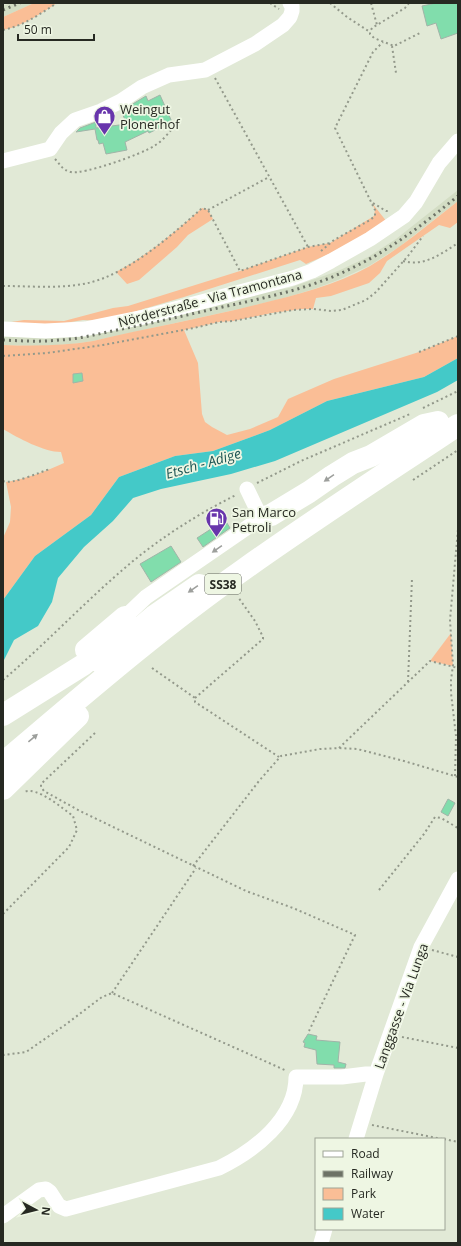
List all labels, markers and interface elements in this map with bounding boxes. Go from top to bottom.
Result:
scale bar [18,16,94,42]
text: 50 m [24,21,52,38]
place label: Weingut Plonerhof [120,100,180,133]
shop icon: Weingut Plonerhof [92,103,118,136]
street label: Nörderstraße - Via Tramontana [116,265,304,331]
water label: Etsch - Adige [163,443,243,483]
one-way arrow [324,474,335,481]
place label: San Marco Petroli [232,503,296,536]
fuel station icon: San Marco Petroli [204,506,230,539]
one-way arrow [212,545,222,553]
road number: SS38 [205,574,241,594]
one-way arrow [188,585,198,593]
one-way arrow [27,733,38,742]
street label: Langgasse - Via Lunga [370,941,432,1071]
legend [315,1138,445,1230]
text: Road [351,1145,380,1162]
text: Railway [351,1165,394,1182]
text: Park [351,1185,377,1202]
north arrow [16,1190,56,1230]
text: Water [351,1205,385,1222]
text: N [38,1206,54,1217]

